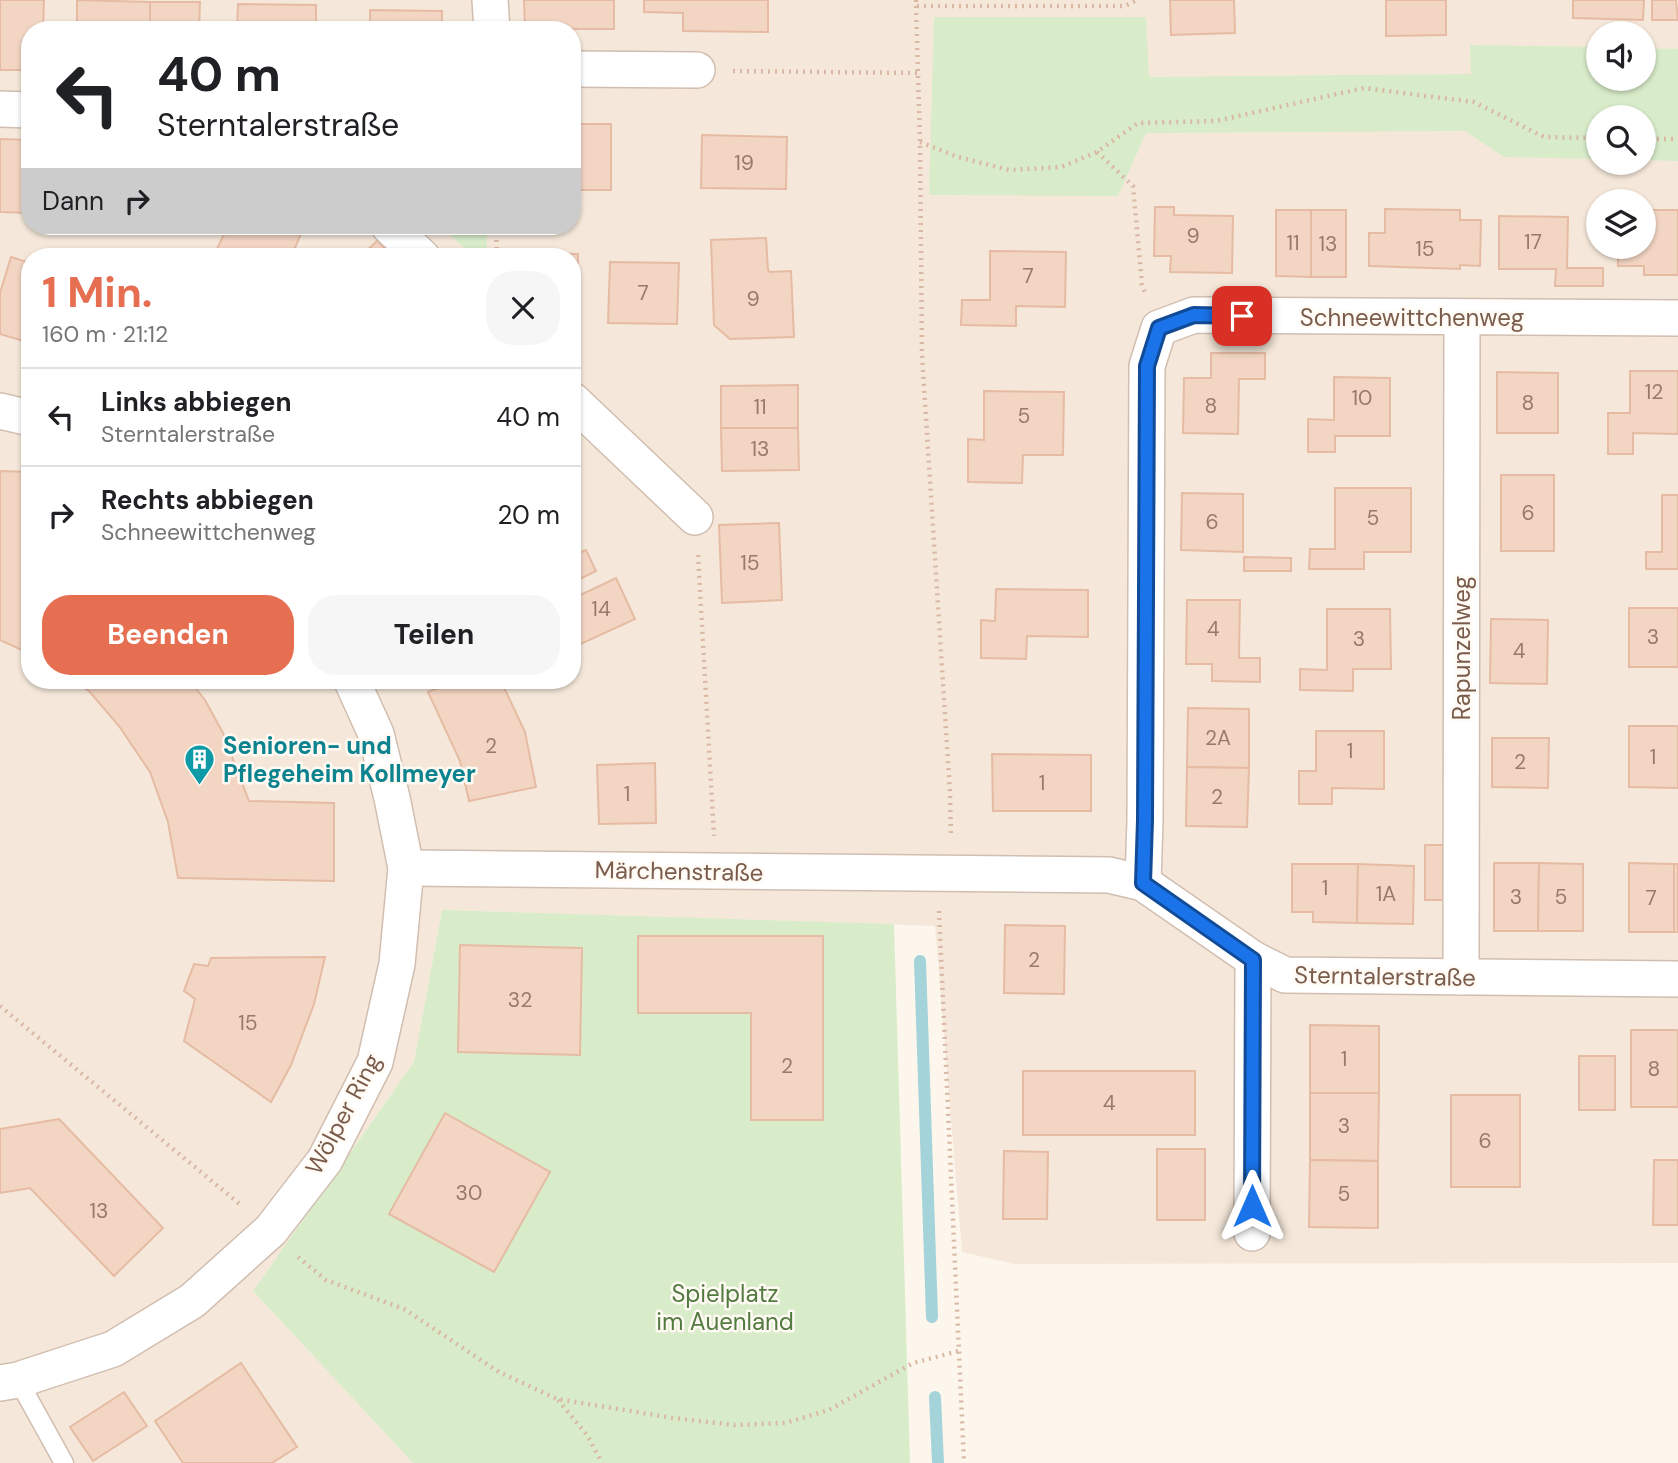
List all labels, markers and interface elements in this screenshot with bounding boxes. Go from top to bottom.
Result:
map controls [1586,21,1656,259]
button: sound [1586,21,1656,91]
text: 40 m [157,42,281,106]
icon: left [42,49,133,140]
text: Sterntalerstraße [157,104,399,146]
button: search [1586,105,1656,175]
house number: 19 [734,149,754,177]
icon: right [118,182,156,220]
text: Dann [42,184,104,218]
button: layers [1586,189,1656,259]
house number: 9 [1186,222,1200,250]
house number: 17 [1524,228,1542,256]
house number: 11 [1286,229,1300,257]
house number: 13 [1319,230,1337,258]
house number: 15 [1415,235,1435,263]
house number: 7 [1022,262,1034,290]
text: 1 Min. [42,265,152,320]
button: close [486,271,560,345]
house number: 7 [637,279,649,307]
house number: 9 [746,285,760,313]
pin [1212,286,1272,346]
icon: arrive [1223,297,1261,335]
street label: Schneewittchenweg [1300,302,1524,333]
text: 160 m · 21:12 [42,319,168,349]
house number: 12 [1645,378,1663,406]
house number: 10 [1352,384,1372,412]
text: Links abbiegen [101,385,291,419]
house number: 8 [1522,389,1534,417]
house number: 8 [1205,392,1217,420]
house number: 11 [753,393,767,421]
icon: left [42,398,80,436]
text: 40 m [496,400,560,434]
house number: 5 [1018,402,1030,430]
text: Sterntalerstraße [101,419,275,449]
house number: 13 [751,435,769,463]
text: Rechts abbiegen [101,483,314,517]
icon: right [42,496,80,534]
text: 20 m [497,498,560,532]
house number: 6 [1521,499,1535,527]
house number: 5 [1367,504,1379,532]
house number: 6 [1205,508,1219,536]
text: Schneewittchenweg [101,517,316,547]
house number: 15 [740,549,760,577]
street label: Rapunzelweg [1446,576,1477,720]
button: Beenden [42,595,294,675]
button: Teilen [308,595,560,675]
house number: 14 [591,595,611,623]
house number: 4 [1207,615,1220,643]
house number: 3 [1647,623,1659,651]
house number: 3 [1353,625,1365,653]
house number: 4 [1513,637,1526,665]
house number: 2A [1205,724,1231,752]
place label: Senioren- und Pflegeheim Kollmeyer [223,730,476,789]
house number: 2 [485,732,497,760]
house number: 1 [1347,737,1353,765]
building icon: Senioren- und Pflegeheim Kollmeyer [183,742,217,786]
house number: 1 [1650,743,1656,771]
house number: 2 [1514,748,1526,776]
house number: 1 [1039,769,1045,797]
house number: 1 [624,780,630,808]
house number: 2 [1211,783,1223,811]
street label: Märchenstraße [594,854,764,888]
house number: 1 [1322,874,1328,902]
house number: 1A [1376,880,1396,908]
house number: 3 [1510,883,1522,911]
house number: 5 [1555,883,1567,911]
house number: 7 [1645,884,1657,912]
house number: 2 [1028,946,1040,974]
street label: Sterntalerstraße [1294,959,1476,993]
house number: 32 [508,986,532,1014]
house number: 15 [238,1009,258,1037]
house number: 1 [1341,1045,1347,1073]
street label: Wölper Ring [298,1048,388,1180]
house number: 2 [781,1052,793,1080]
house number: 8 [1648,1055,1660,1083]
house number: 4 [1103,1089,1116,1117]
house number: 3 [1338,1112,1350,1140]
house number: 6 [1478,1127,1492,1155]
position arrow [1215,1169,1289,1243]
house number: 30 [456,1179,482,1207]
house number: 5 [1338,1180,1350,1208]
house number: 13 [90,1197,108,1225]
park label: Spielplatz im Auenland [656,1278,794,1337]

